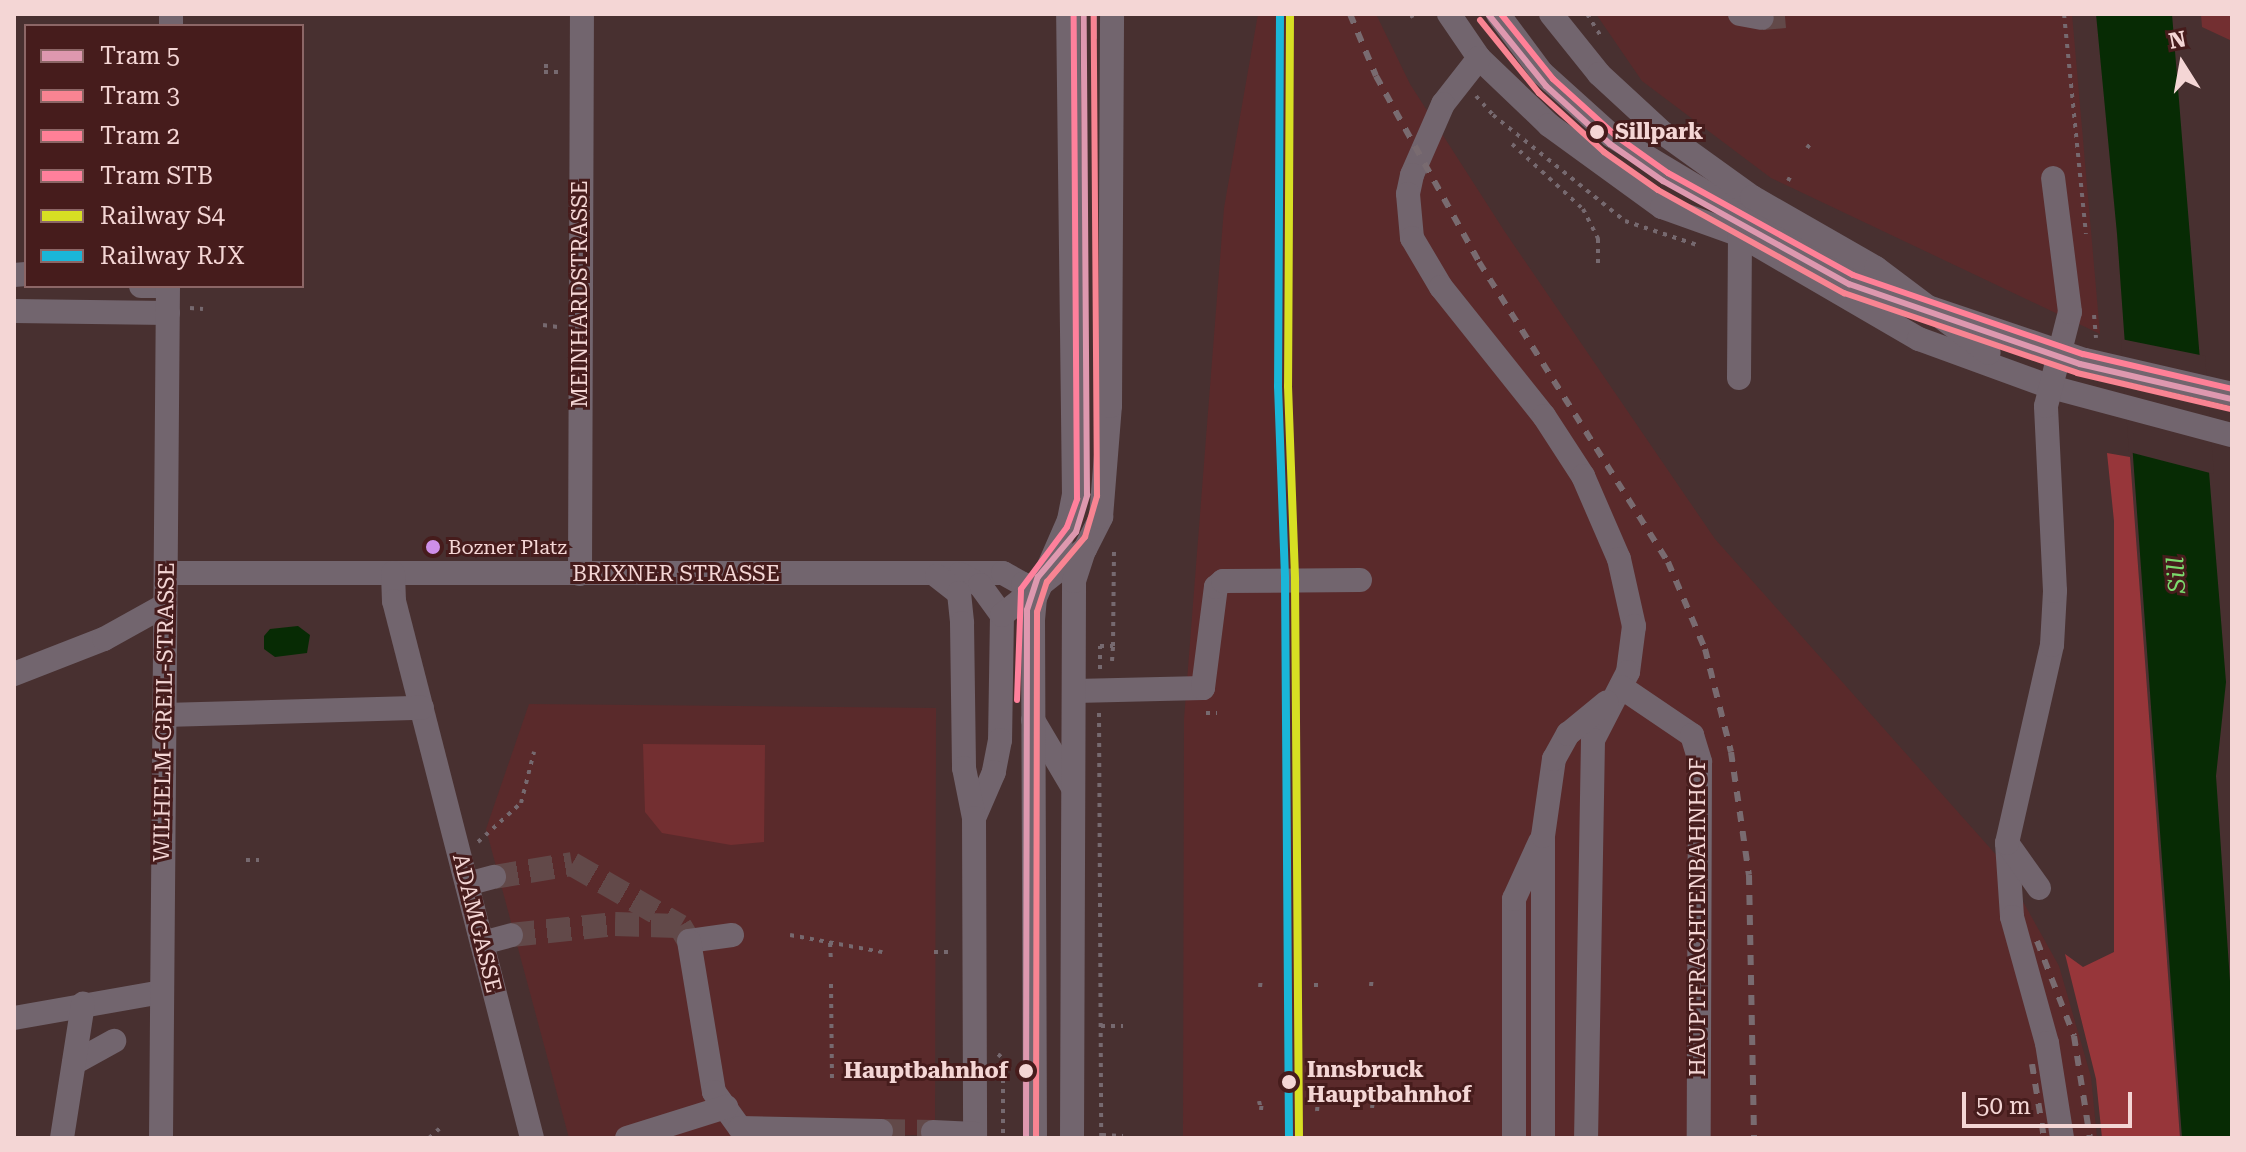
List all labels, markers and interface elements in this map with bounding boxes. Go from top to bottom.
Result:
legend [24,24,304,288]
north arrow [2142,24,2222,104]
text: N [2167,26,2188,54]
text: Tram 5 [100,42,180,70]
text: Tram 3 [100,82,180,110]
place label: Sillpark [1615,119,1703,145]
marker: Sillpark [1586,121,1608,143]
text: Tram 2 [100,122,180,150]
text: Tram STB [100,162,213,190]
street label: MEINHARDSTRASSE [567,180,593,408]
text: Railway S4 [100,202,225,230]
text: Railway RJX [100,242,245,270]
place label: Bozner Platz [448,535,567,559]
marker: Bozner Platz [425,539,441,555]
water label: Sill [2162,556,2192,594]
street label: BRIXNER STRASSE [572,561,780,587]
street label: WILHELM-GREIL-STRASSE [148,562,180,862]
street label: HAUPTFRACHTENBAHNHOF [1685,758,1711,1076]
street label: ADAMGASSE [447,851,507,995]
place label: Innsbruck Hauptbahnhof [1307,1056,1471,1108]
place label: Hauptbahnhof [844,1058,1008,1084]
marker: Hauptbahnhof [1015,1060,1037,1082]
marker: Innsbruck Hauptbahnhof [1278,1071,1300,1093]
scale bar [1966,1076,2136,1126]
text: 50 m [1976,1092,2031,1120]

